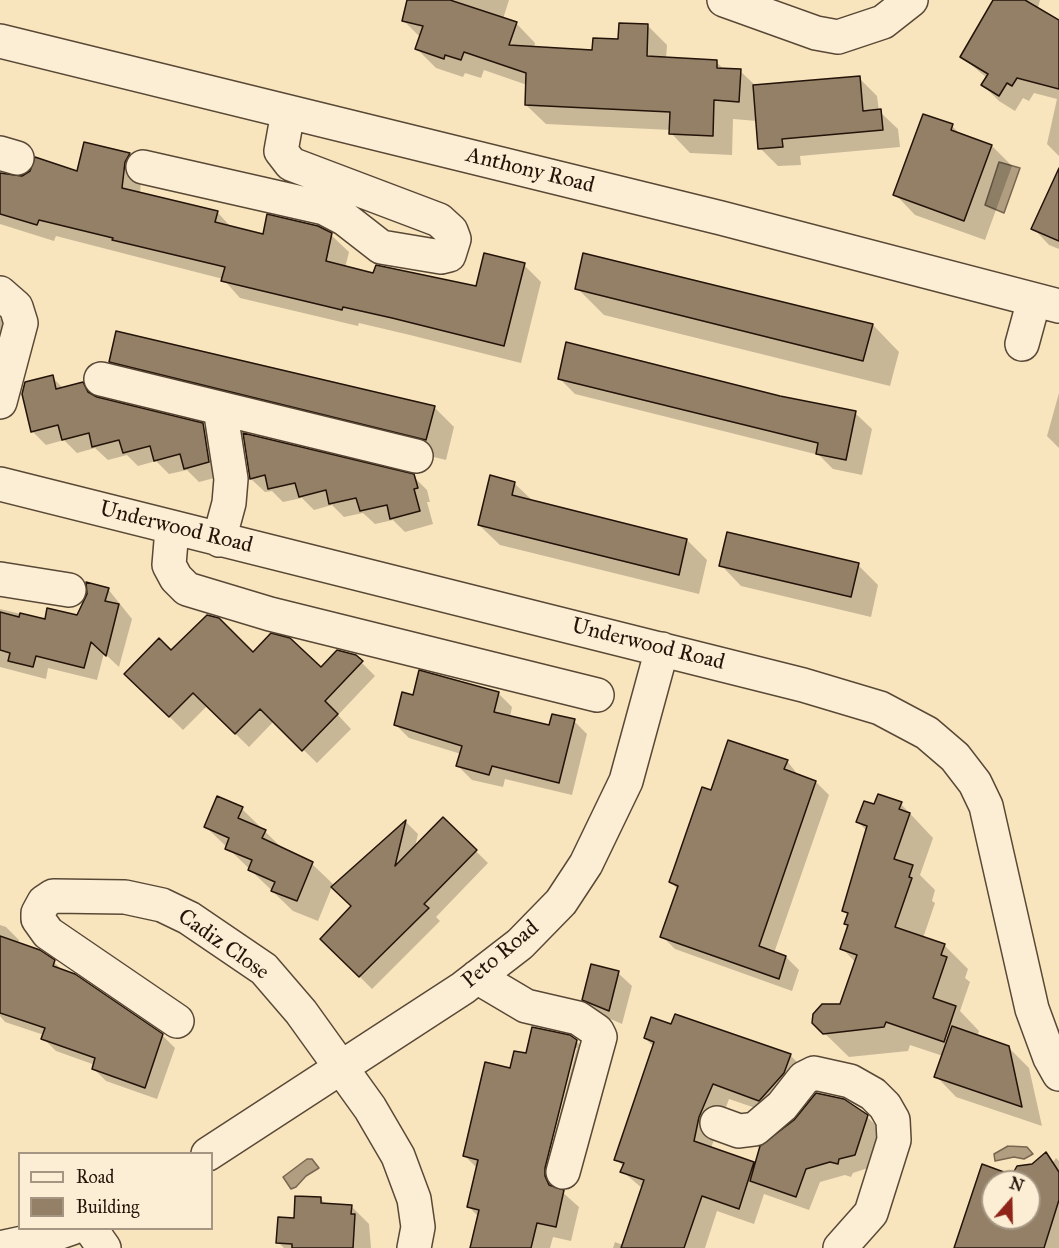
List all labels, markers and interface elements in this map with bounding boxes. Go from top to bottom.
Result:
street label: Anthony Road [463,142,597,200]
street label: Underwood Road [97,496,255,560]
street label: Underwood Road [569,613,727,677]
street label: Cadiz Close [172,904,274,986]
street label: Peto Road [457,915,545,995]
legend [18,1152,213,1230]
text: Road [76,1166,114,1188]
north arrow [981,1170,1041,1230]
text: N [1007,1173,1026,1196]
text: Building [76,1196,139,1218]

